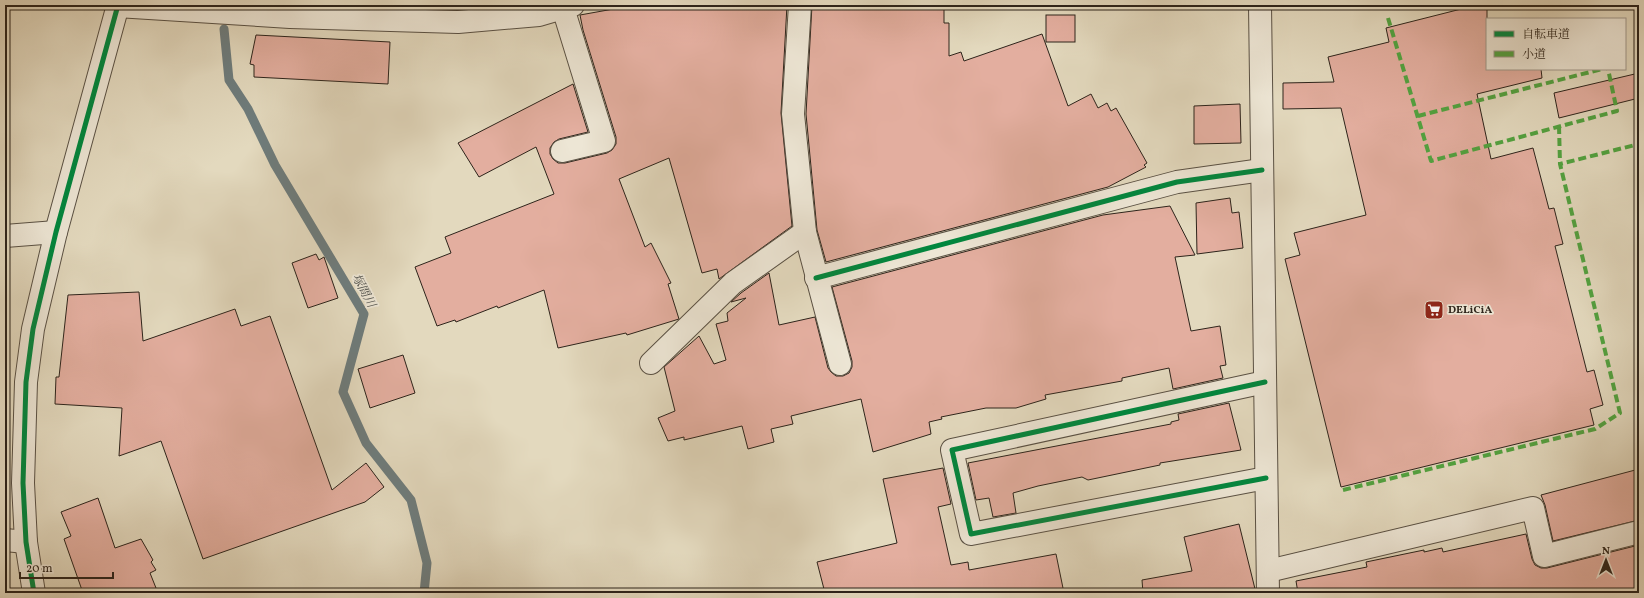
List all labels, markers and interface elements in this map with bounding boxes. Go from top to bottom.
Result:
legend [1486,18,1626,70]
text: 自転車道 [1522,27,1570,43]
text: 小道 [1522,47,1546,63]
water label: 塚間川 [347,271,379,312]
supermarket icon: DELiCiA [1423,299,1445,321]
place label: DELiCiA [1448,303,1492,318]
north arrow [1586,540,1626,580]
text: N [1602,544,1610,559]
scale bar [20,554,113,580]
text: 20 m [26,561,53,577]

